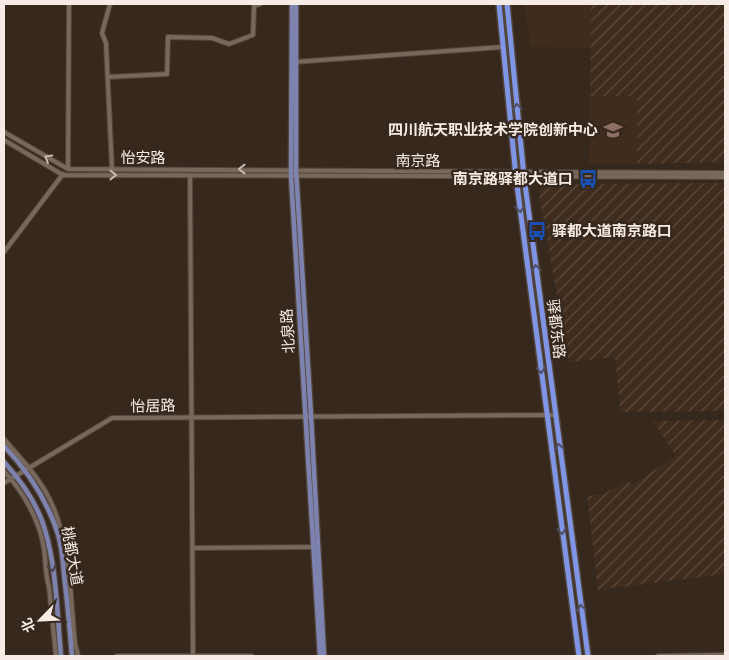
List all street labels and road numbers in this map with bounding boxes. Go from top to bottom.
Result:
street label: 怡安路 [120,149,166,167]
street label: 南京路 [395,152,441,170]
street label: 驿都东路 [543,298,569,360]
street label: 北泉路 [278,308,298,354]
street label: 怡居路 [130,397,176,415]
street label: 桃都大道 [58,525,86,587]

